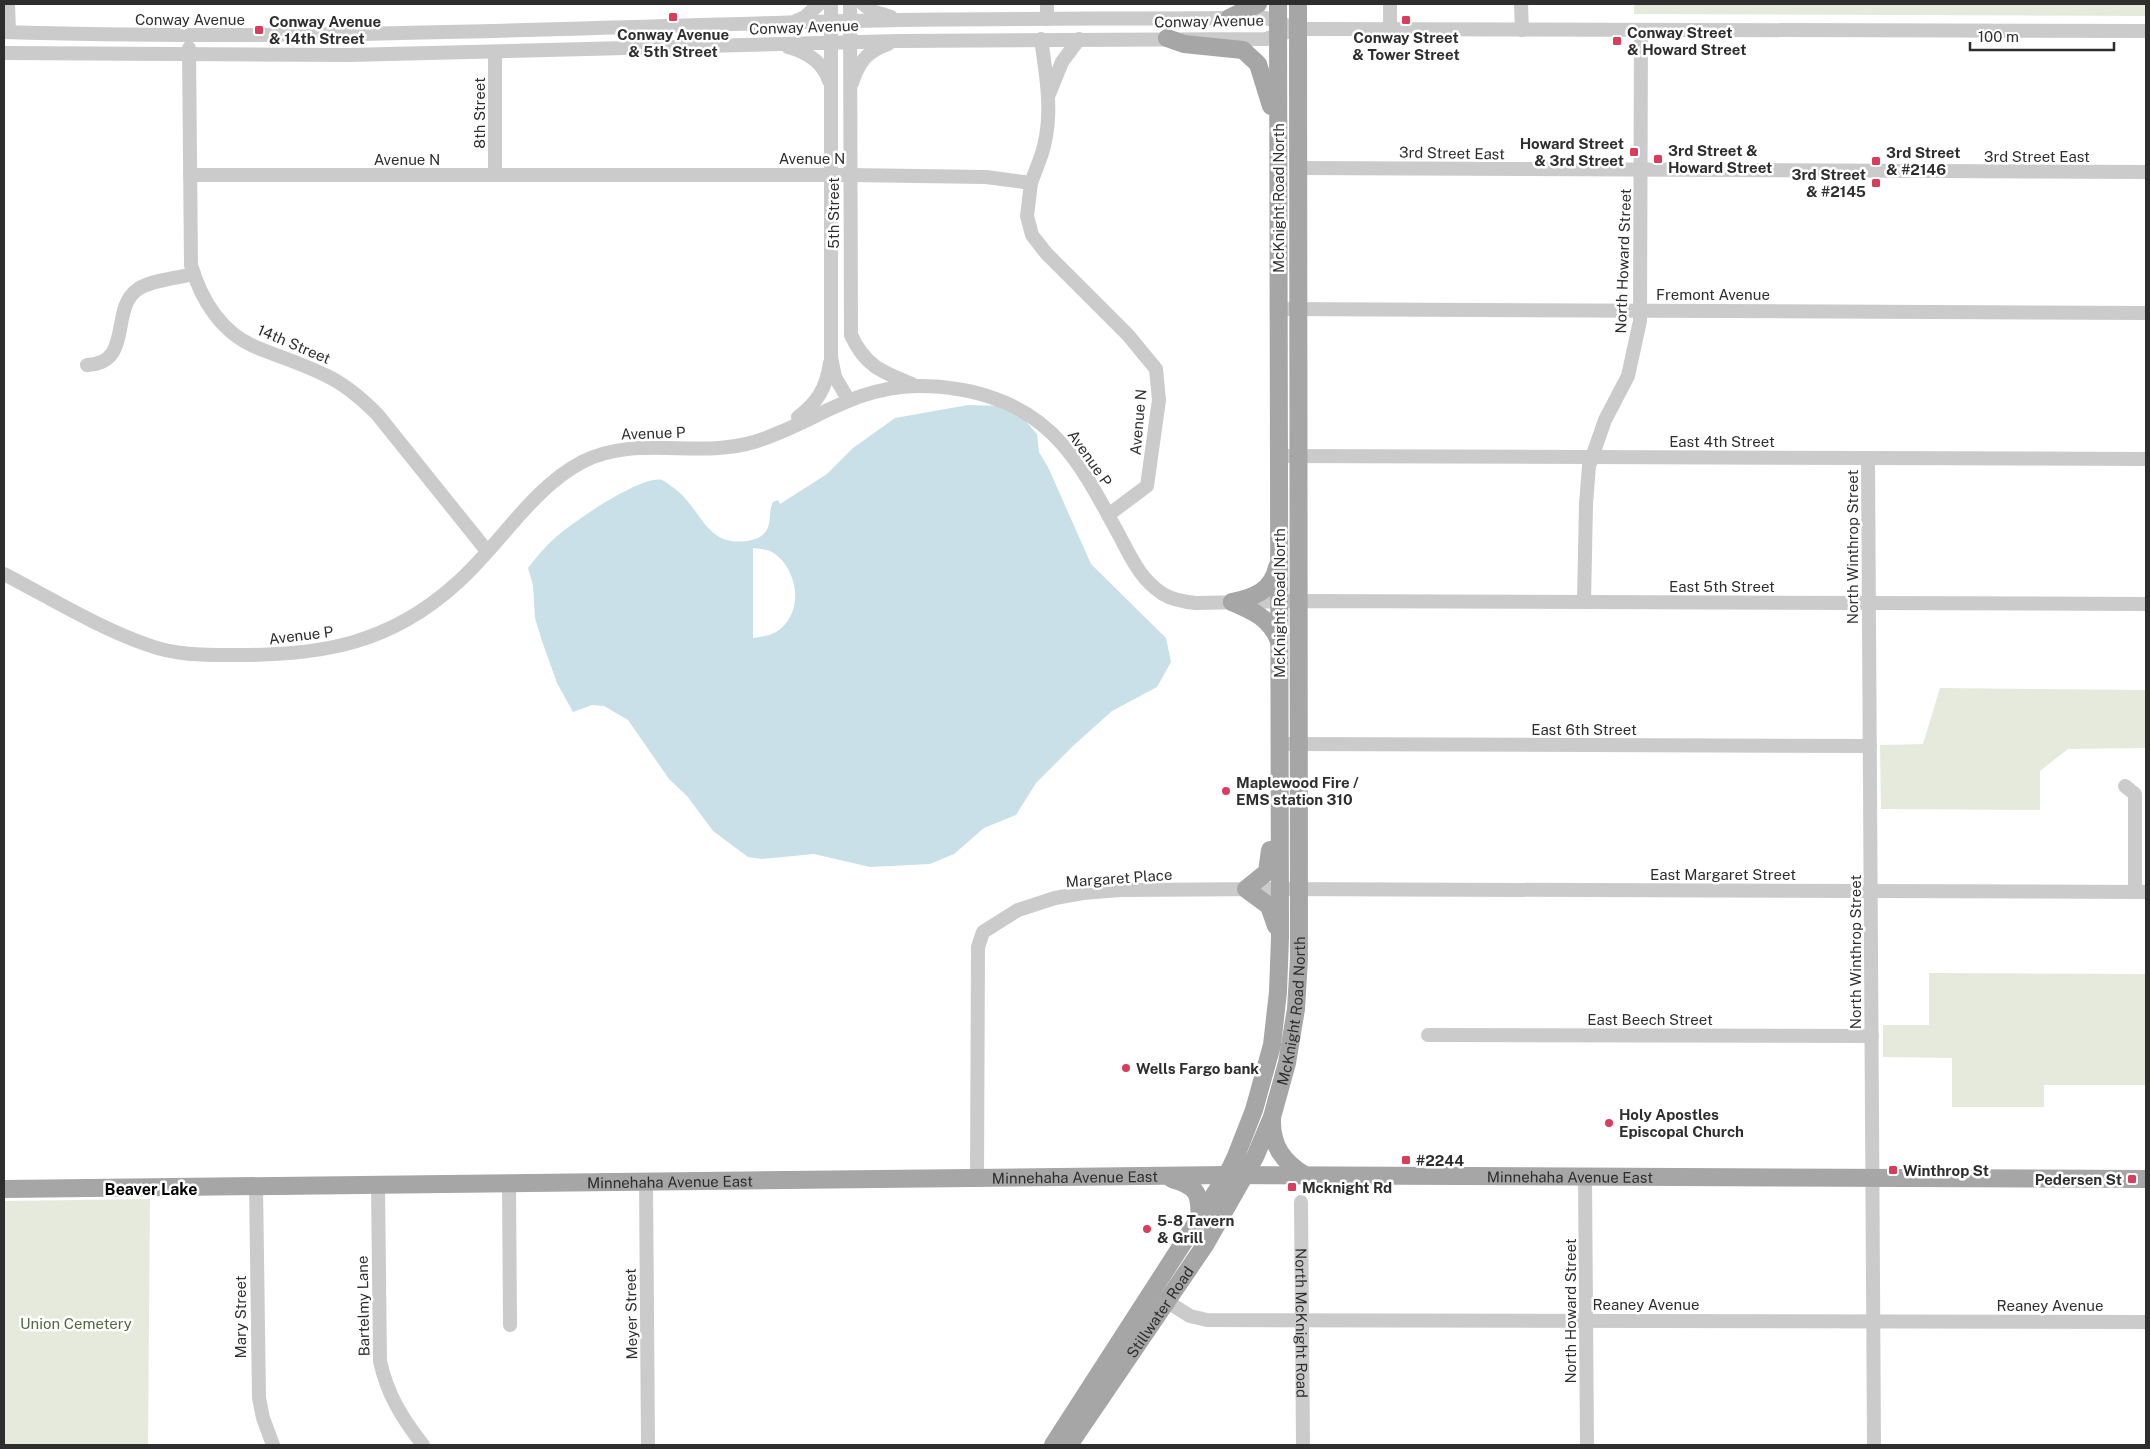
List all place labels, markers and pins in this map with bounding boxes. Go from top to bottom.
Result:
marker: Conway Avenue & 5th Street [667,11,679,23]
place label: Conway Avenue & 14th Street [269,13,381,47]
marker: Conway Street & Tower Street [1400,14,1412,26]
marker: Conway Avenue & 14th Street [253,24,265,36]
place label: Conway Street & Howard Street [1627,24,1747,58]
place label: Conway Avenue & 5th Street [617,26,729,60]
place label: Conway Street & Tower Street [1352,29,1460,63]
marker: Conway Street & Howard Street [1611,35,1623,47]
place label: Howard Street & 3rd Street [1520,135,1624,169]
place label: 3rd Street & Howard Street [1668,142,1772,176]
place label: 3rd Street & #2146 [1886,144,1961,178]
marker: Howard Street & 3rd Street [1628,146,1640,158]
marker: 3rd Street & Howard Street [1652,153,1664,165]
marker: 3rd Street & #2146 [1870,155,1882,167]
place label: 3rd Street & #2145 [1791,166,1866,200]
marker: 3rd Street & #2145 [1870,177,1882,189]
place label: Maplewood Fire / EMS station 310 [1236,774,1359,808]
marker: Maplewood Fire / EMS station 310 [1220,785,1232,797]
place label: Wells Fargo bank [1136,1060,1259,1077]
marker: Wells Fargo bank [1120,1062,1132,1074]
place label: Holy Apostles Episcopal Church [1619,1106,1744,1140]
marker: Holy Apostles Episcopal Church [1603,1117,1615,1129]
place label: #2244 [1416,1152,1464,1169]
marker: #2244 [1400,1154,1412,1166]
place label: Winthrop St [1903,1162,1989,1179]
marker: Winthrop St [1887,1164,1899,1176]
place label: Pedersen St [2035,1171,2122,1188]
marker: Pedersen St [2126,1173,2138,1185]
place label: Mcknight Rd [1302,1179,1392,1196]
marker: Mcknight Rd [1286,1181,1298,1193]
place label: 5-8 Tavern & Grill [1157,1212,1234,1246]
marker: 5-8 Tavern & Grill [1141,1223,1153,1235]

